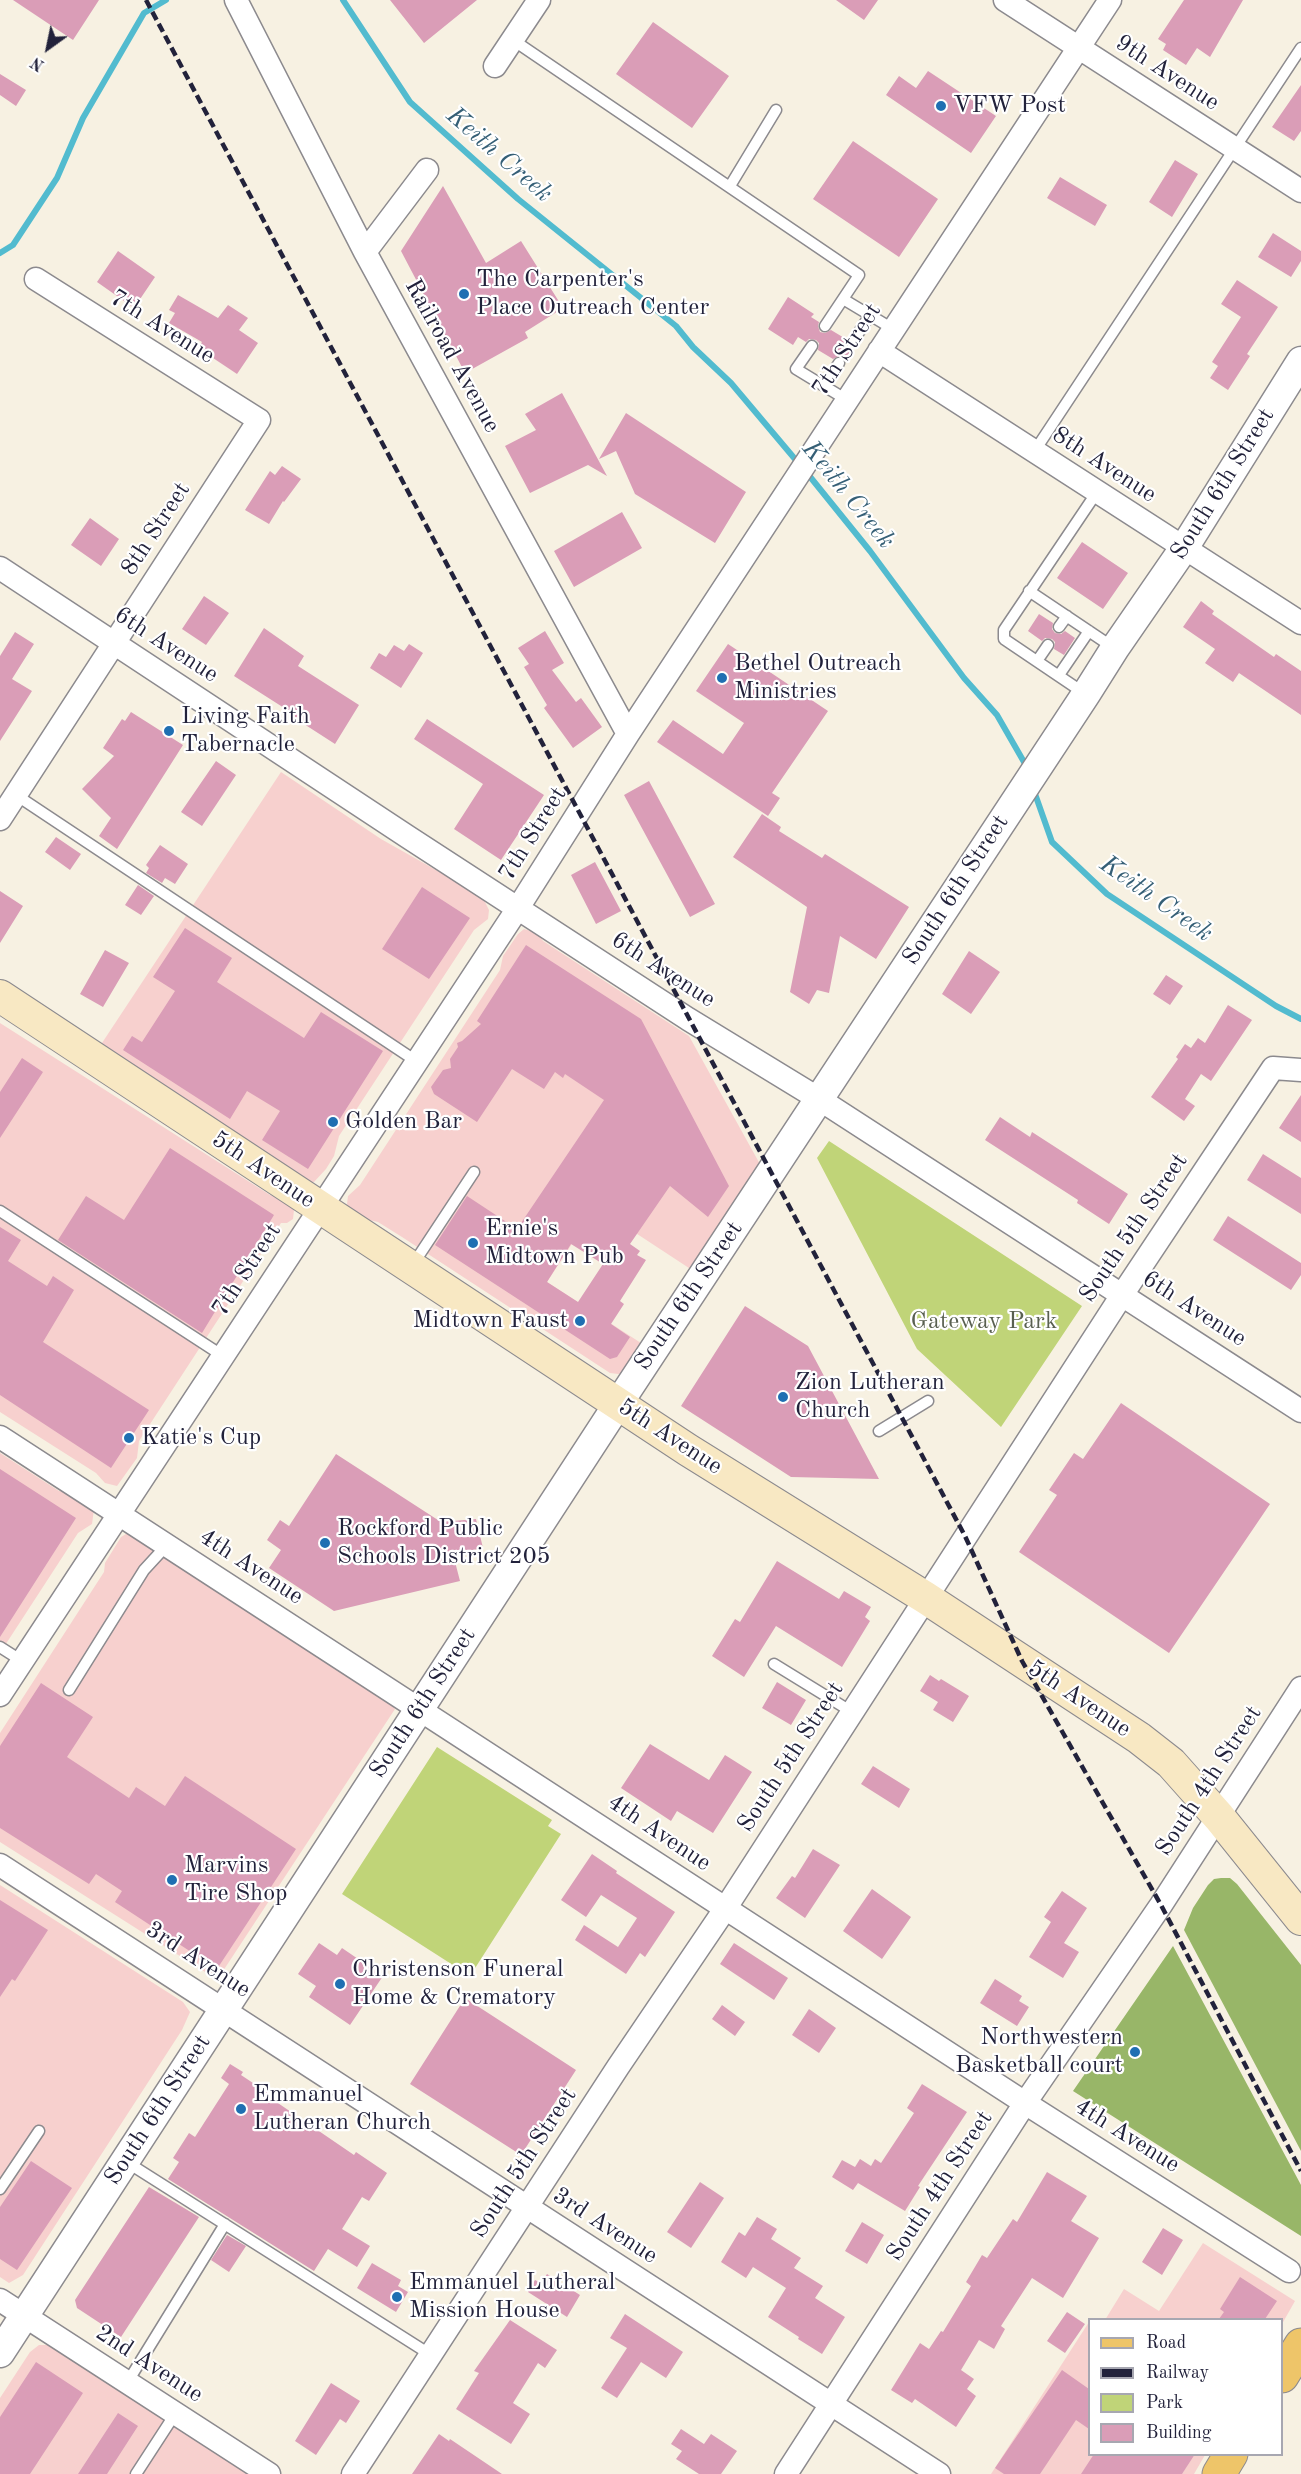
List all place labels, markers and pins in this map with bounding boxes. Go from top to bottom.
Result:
place label: VFW Post [953,92,1066,120]
marker: VFW Post [934,99,948,113]
place label: The Carpenter's Place Outreach Center [476,266,709,322]
marker: The Carpenter's Place Outreach Center [457,287,471,301]
place label: Bethel Outreach Ministries [734,650,902,706]
marker: Bethel Outreach Ministries [715,671,729,685]
place label: Living Faith Tabernacle [181,703,310,759]
marker: Living Faith Tabernacle [162,724,176,738]
place label: Golden Bar [345,1108,462,1136]
marker: Golden Bar [326,1115,340,1129]
place label: Ernie's Midtown Pub [485,1215,624,1271]
marker: Ernie's Midtown Pub [466,1236,480,1250]
place label: Midtown Faust [412,1307,568,1335]
marker: Midtown Faust [573,1314,587,1328]
place label: Zion Lutheran Church [795,1369,945,1425]
marker: Zion Lutheran Church [776,1390,790,1404]
place label: Katie's Cup [141,1424,261,1452]
marker: Katie's Cup [122,1431,136,1445]
place label: Rockford Public Schools District 205 [337,1515,551,1571]
marker: Rockford Public Schools District 205 [318,1536,332,1550]
place label: Marvins Tire Shop [184,1852,287,1908]
marker: Marvins Tire Shop [165,1873,179,1887]
place label: Christenson Funeral Home & Crematory [352,1956,563,2012]
marker: Christenson Funeral Home & Crematory [333,1977,347,1991]
place label: Northwestern Basketball court [955,2024,1123,2080]
marker: Northwestern Basketball court [1128,2045,1142,2059]
place label: Emmanuel Lutheran Church [253,2081,431,2137]
marker: Emmanuel Lutheran Church [234,2102,248,2116]
place label: Emmanuel Lutheral Mission House [409,2269,615,2325]
marker: Emmanuel Lutheral Mission House [390,2290,404,2304]

